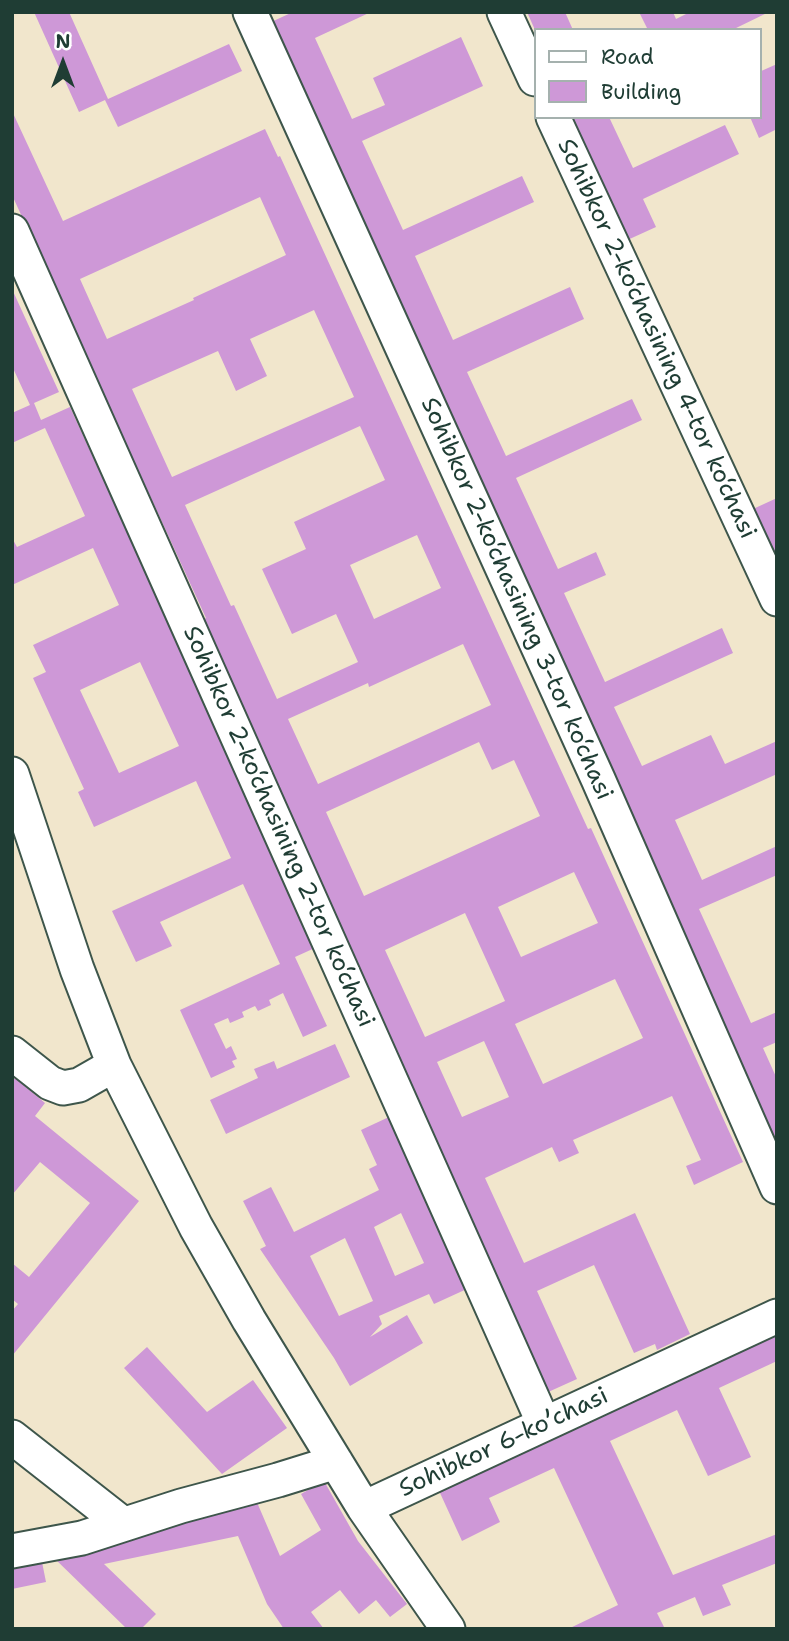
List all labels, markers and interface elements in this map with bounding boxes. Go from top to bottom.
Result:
north arrow [28,28,98,98]
legend [534,28,761,119]
text: N [55,29,71,54]
text: Road [601,43,654,71]
text: Building [601,78,681,106]
street label: Sohibkor 2-ko‘chasining 4-tor ko‘chasi [550,134,762,544]
street label: Sohibkor 2-ko‘chasining 3-tor ko‘chasi [414,393,618,805]
street label: Sohibkor 2-ko‘chasining 2-tor ko‘chasi [176,622,380,1032]
street label: Sohibkor 6-koʼchasi [395,1382,613,1504]

